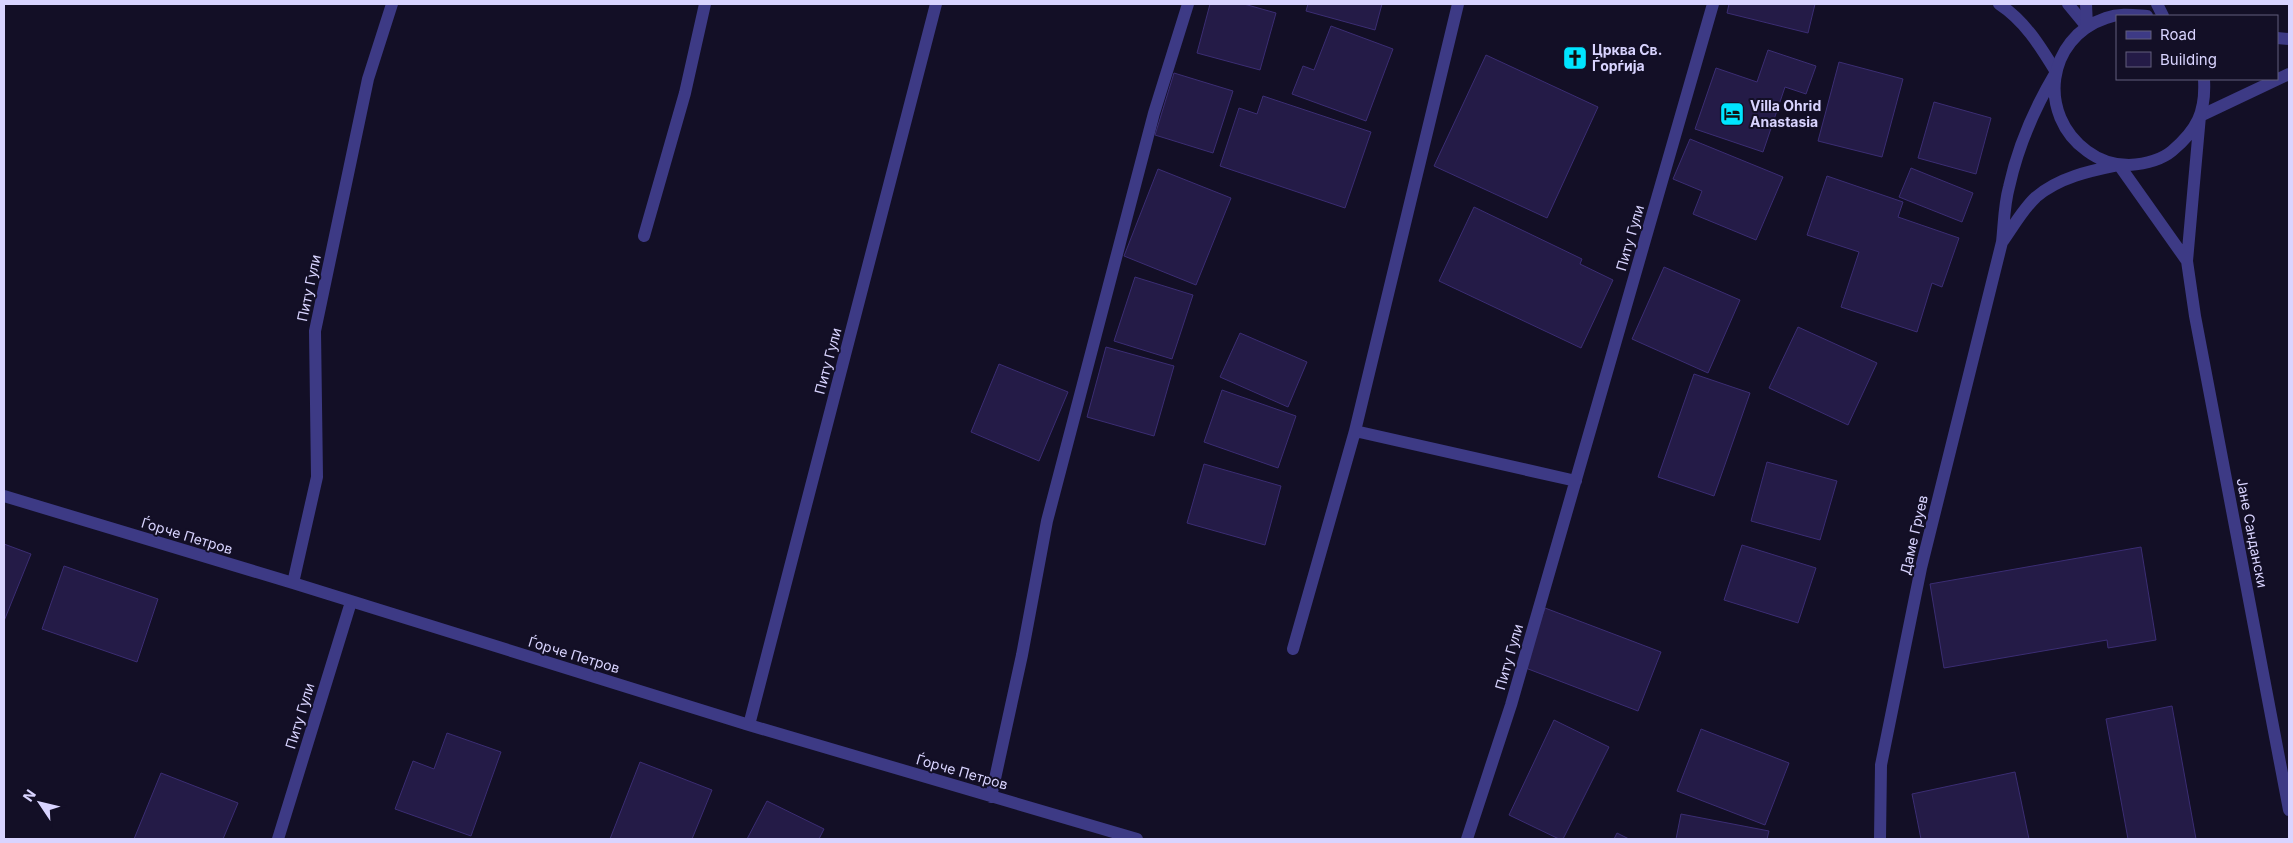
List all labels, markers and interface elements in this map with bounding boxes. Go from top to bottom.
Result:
legend [2116,15,2278,80]
text: Road [2160,25,2196,44]
place label: Црква Св. Ѓoрѓијa [1592,41,1662,74]
church icon: Црква Св. Ѓoрѓијa [1562,45,1588,71]
text: Building [2160,50,2217,69]
place label: Villa Ohrid Anastasia [1750,97,1821,130]
hotel icon: Villa Ohrid Anastasia [1719,101,1745,127]
street label: Питу Гули [1612,203,1647,273]
street label: Питу Гули [293,253,324,323]
street label: Питу Гули [811,326,845,396]
street label: Јане Сандански [2234,477,2271,589]
street label: Даме Груев [1896,493,1931,576]
street label: Ѓорче Петров [139,514,235,557]
street label: Питу Гули [1491,622,1526,692]
street label: Ѓорче Петров [526,633,622,676]
street label: Питу Гули [281,681,318,751]
street label: Ѓорче Петров [914,750,1010,793]
north arrow [15,778,65,828]
text: N [19,786,39,805]

